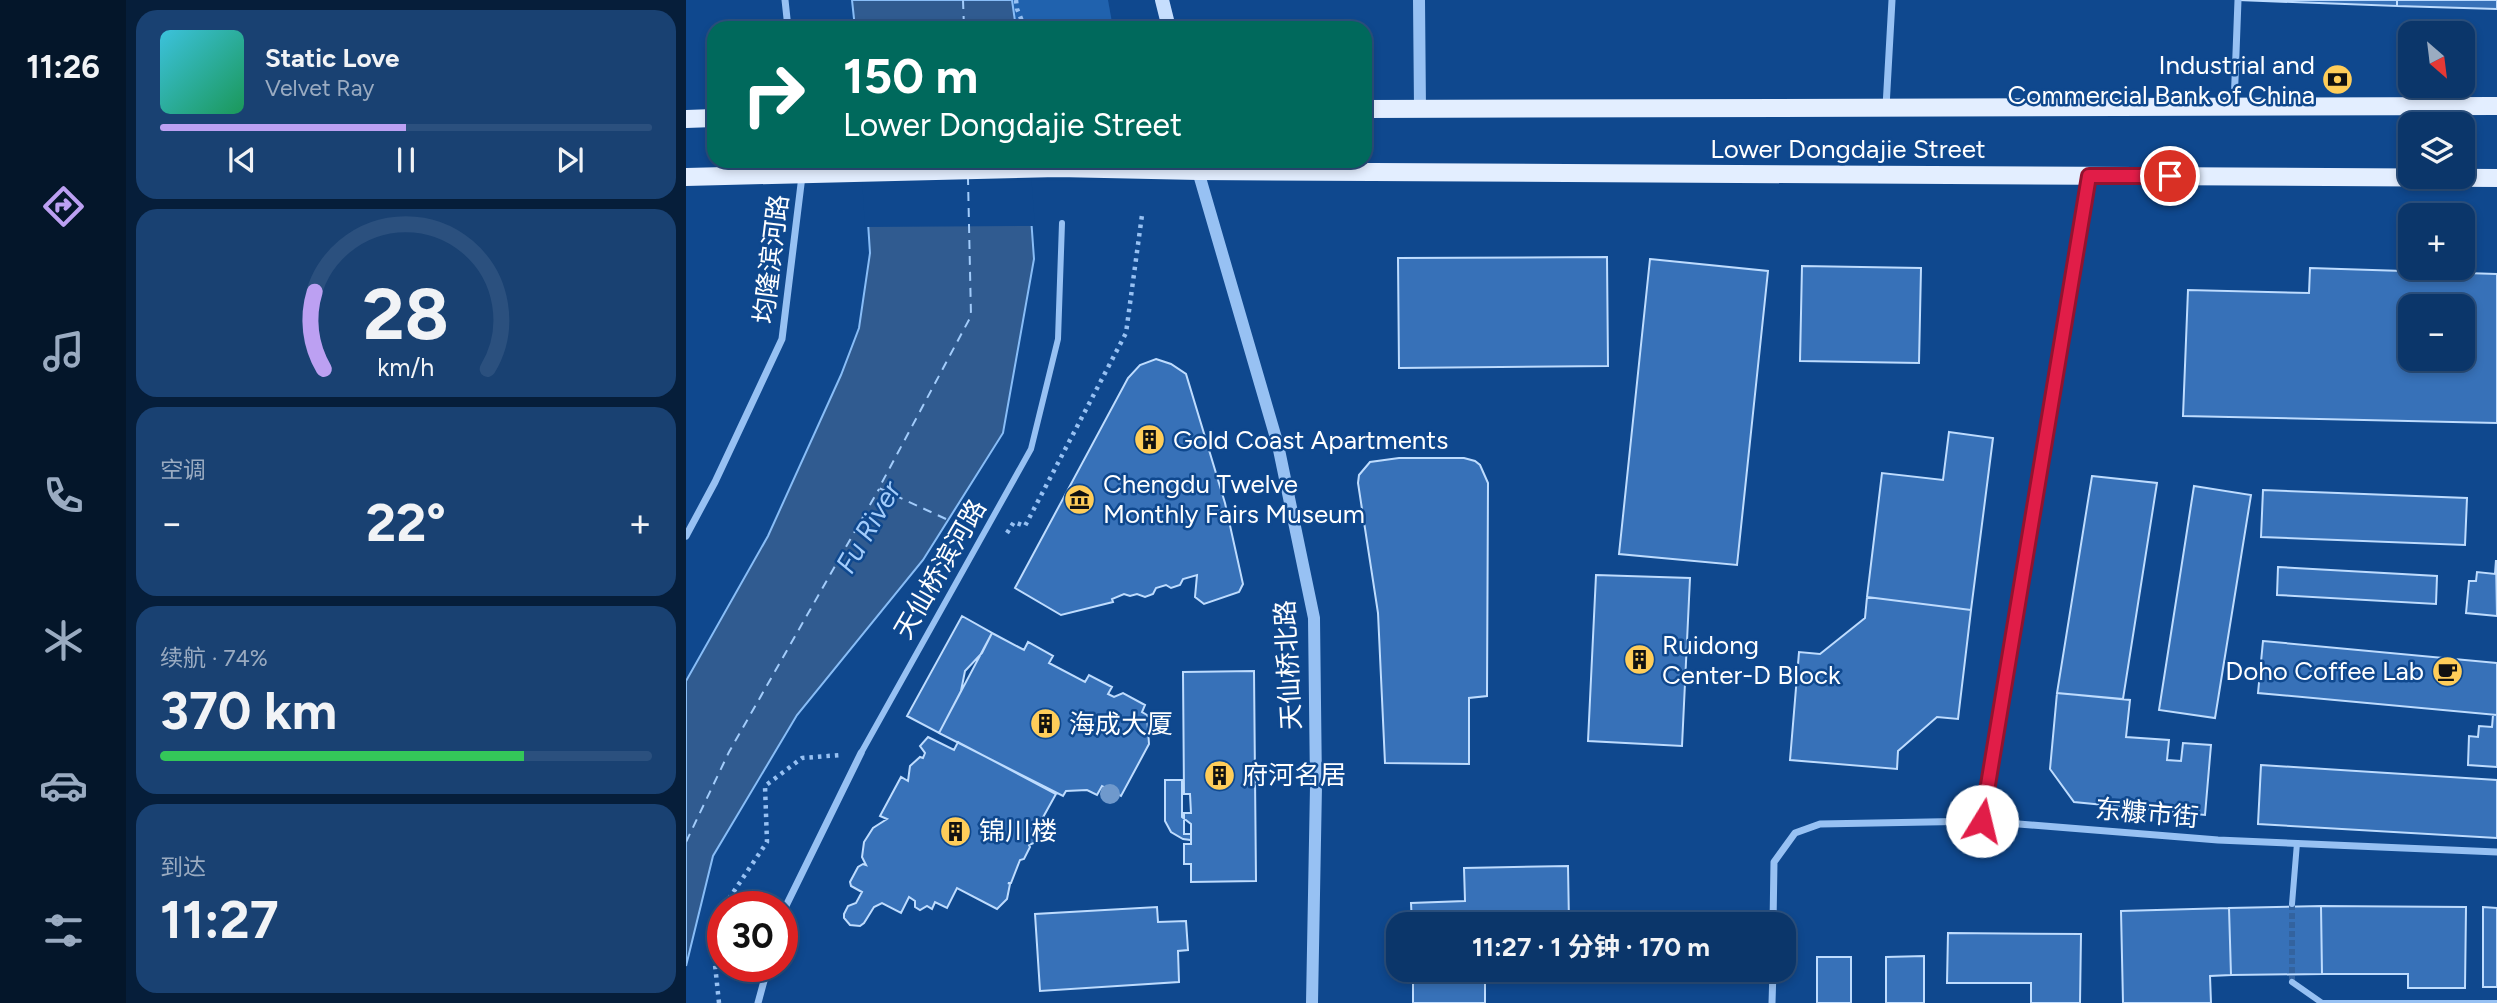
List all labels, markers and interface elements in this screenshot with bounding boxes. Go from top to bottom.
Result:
north arrow [2398,21,2474,98]
map controls [2398,21,2475,371]
text: Static Love [265,42,399,74]
text: 150 m [843,46,978,105]
text: 11:26 [26,48,100,86]
icon: right [728,49,819,140]
place label: Industrial and Commercial Bank of China [2008,49,2315,111]
bank icon: Industrial and Commercial Bank of China [2321,63,2355,97]
text: Velvet Ray [265,74,374,102]
text: Lower Dongdajie Street [843,106,1182,144]
button: layers [2398,112,2475,189]
street label: Lower Dongdajie Street [1710,133,1986,165]
icon: previous [223,141,261,179]
icon: pause [387,141,425,179]
icon: next [551,141,589,179]
pin [2140,146,2200,206]
icon: arrive [2151,157,2189,195]
icon: directions [39,182,88,231]
street label: 均隆滨河路 [747,193,795,325]
button: + [2398,203,2475,280]
text: 28 [363,270,449,357]
button: − [2398,294,2475,371]
icon: music [39,327,88,376]
text: km/h [377,352,435,382]
building icon: Gold Coast Apartments [1133,423,1167,457]
place label: Gold Coast Apartments [1173,424,1448,456]
text: 空调 [160,456,206,484]
place label: Chengdu Twelve Monthly Fairs Museum [1103,468,1365,530]
icon: phone [39,471,88,520]
water label: Fu River [828,474,909,579]
museum icon: Chengdu Twelve Monthly Fairs Museum [1063,482,1097,516]
text: 22° [366,492,446,554]
street label: 天仙桥滨河路 [887,493,993,645]
text: − [160,500,184,546]
text: + [628,500,652,546]
street label: 天仙桥北路 [1269,599,1307,731]
icon: climate [39,616,88,665]
place label: Ruidong Center-D Block [1662,629,1841,691]
building icon: Ruidong Center-D Block [1622,643,1656,677]
text: 续航 · 74% [160,644,268,672]
cafe icon: Doho Coffee Lab [2430,654,2464,688]
place label: Doho Coffee Lab [2225,655,2424,687]
text: 370 km [160,680,337,742]
building icon: 海成大厦 [1029,707,1063,741]
place label: 海成大厦 [1069,708,1173,740]
building icon: 府河名居 [1202,758,1236,792]
place label: 府河名居 [1242,759,1346,791]
icon: car [39,761,88,810]
position arrow [1945,784,2019,858]
street label: 东糠市街 [2094,793,2200,833]
building icon: 锦川楼 [939,814,973,848]
place label: 锦川楼 [979,815,1057,847]
text: 到达 [160,853,206,881]
text: 11:27 [160,889,279,951]
speed limit sign: 30 [707,891,798,982]
icon: filters [39,906,88,955]
text: 11:27 · 1 分钟 · 170 m [1472,931,1710,963]

